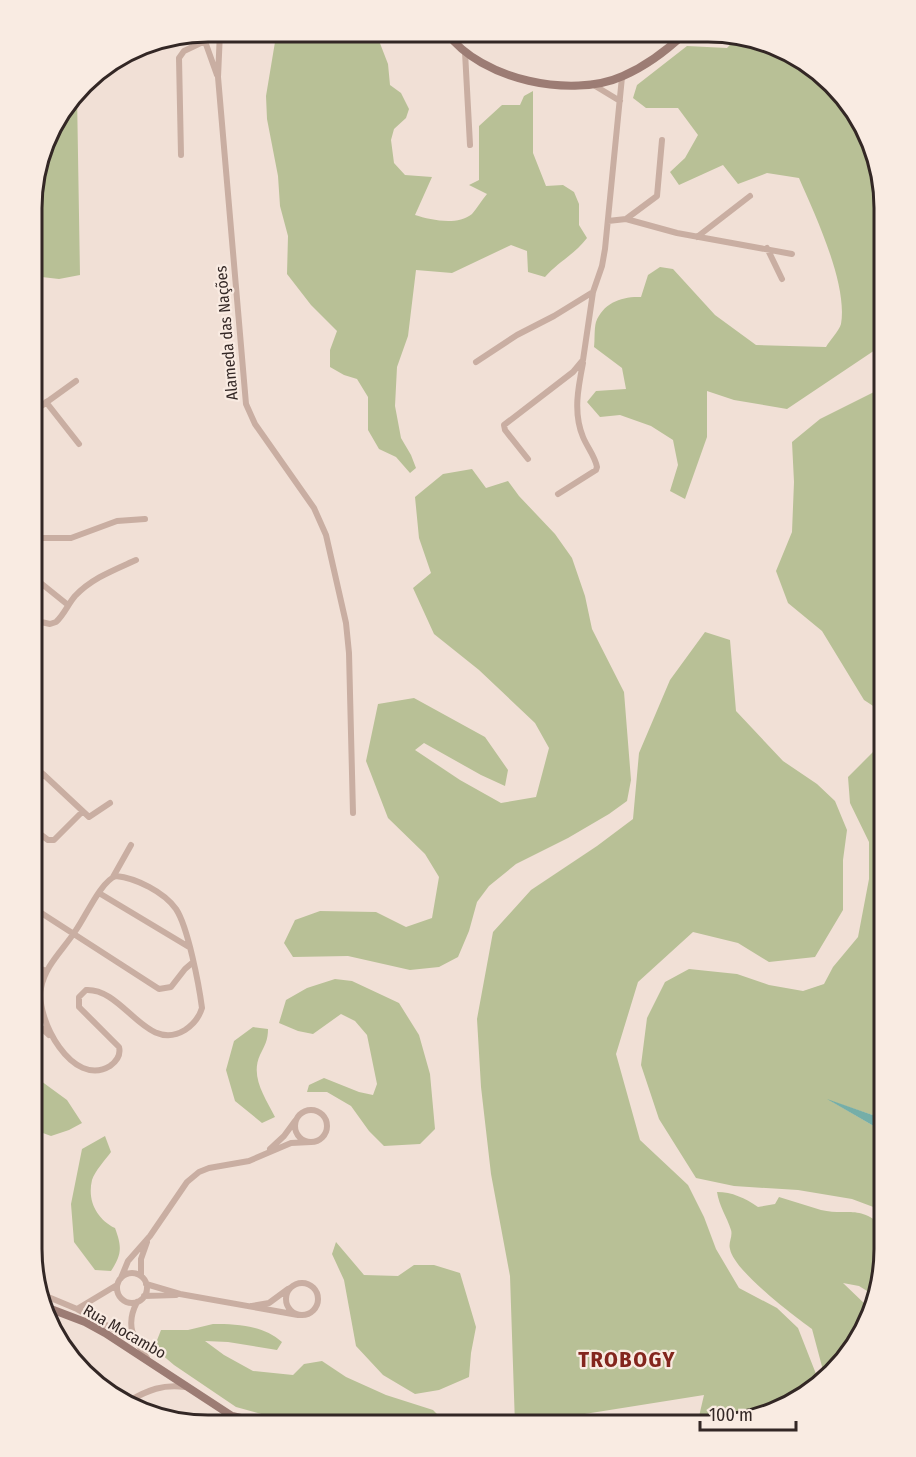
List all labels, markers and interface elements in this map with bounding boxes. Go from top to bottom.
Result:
street label: Alameda das Nações [211,265,242,401]
street label: Rua Mocambo [80,1300,169,1363]
district label: TROBOGY [578,1346,676,1373]
scale bar [700,1394,796,1432]
text: 100 m [709,1404,753,1426]

